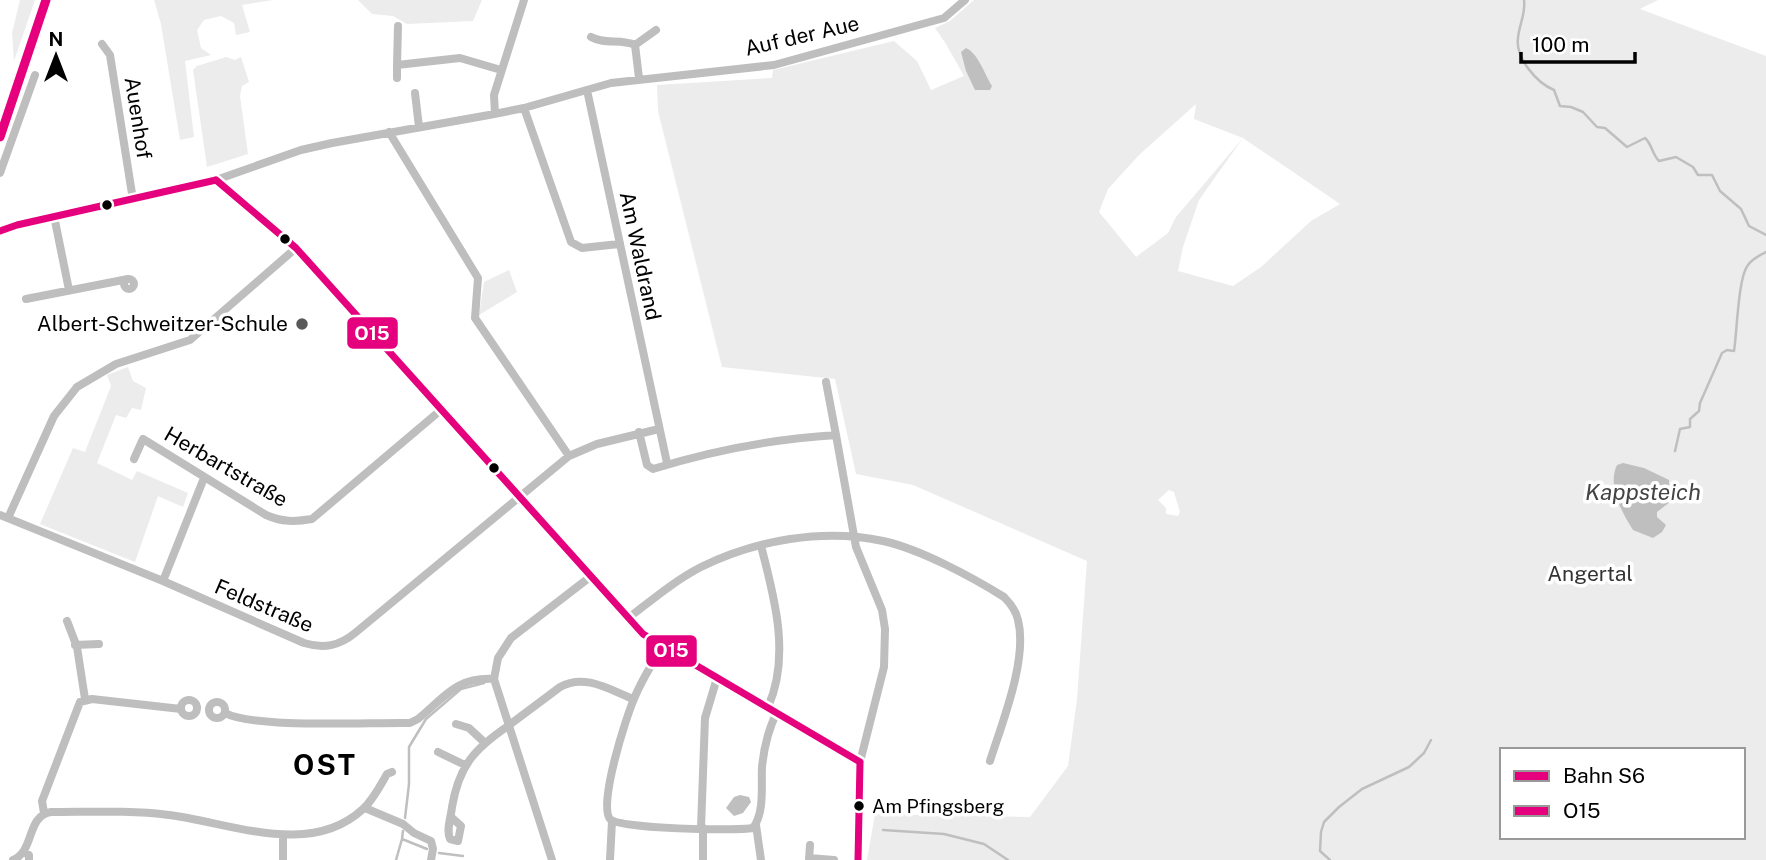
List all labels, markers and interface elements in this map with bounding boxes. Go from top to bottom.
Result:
street label: Auf der Aue [742,10,862,61]
north arrow [21,21,91,91]
scale bar [1521,21,1635,65]
text: N [49,28,63,50]
text: 100 m [1532,32,1589,57]
street label: Auenhof [120,75,157,161]
street label: Am Waldrand [615,189,666,323]
unlabelled marker [100,198,114,212]
unlabelled marker [278,232,292,246]
place label: Albert-Schweitzer-Schule [37,311,288,336]
marker: Albert-Schweitzer-Schule [294,316,310,332]
line badge: O15 [346,316,399,350]
text: O15 [354,322,390,344]
street label: Herbartstraße [160,421,292,512]
unlabelled marker [487,461,501,475]
water label: Kappsteich [1585,478,1701,505]
park label: Angertal [1547,561,1633,586]
street label: Feldstraße [211,574,317,638]
line badge: O15 [645,634,698,668]
text: O15 [653,639,689,661]
district label: OST [293,748,357,781]
legend [1500,748,1745,839]
text: Bahn S6 [1563,763,1645,788]
place label: Am Pfingsberg [872,795,1004,817]
text: O15 [1563,798,1600,823]
marker: Am Pfingsberg [852,799,866,813]

